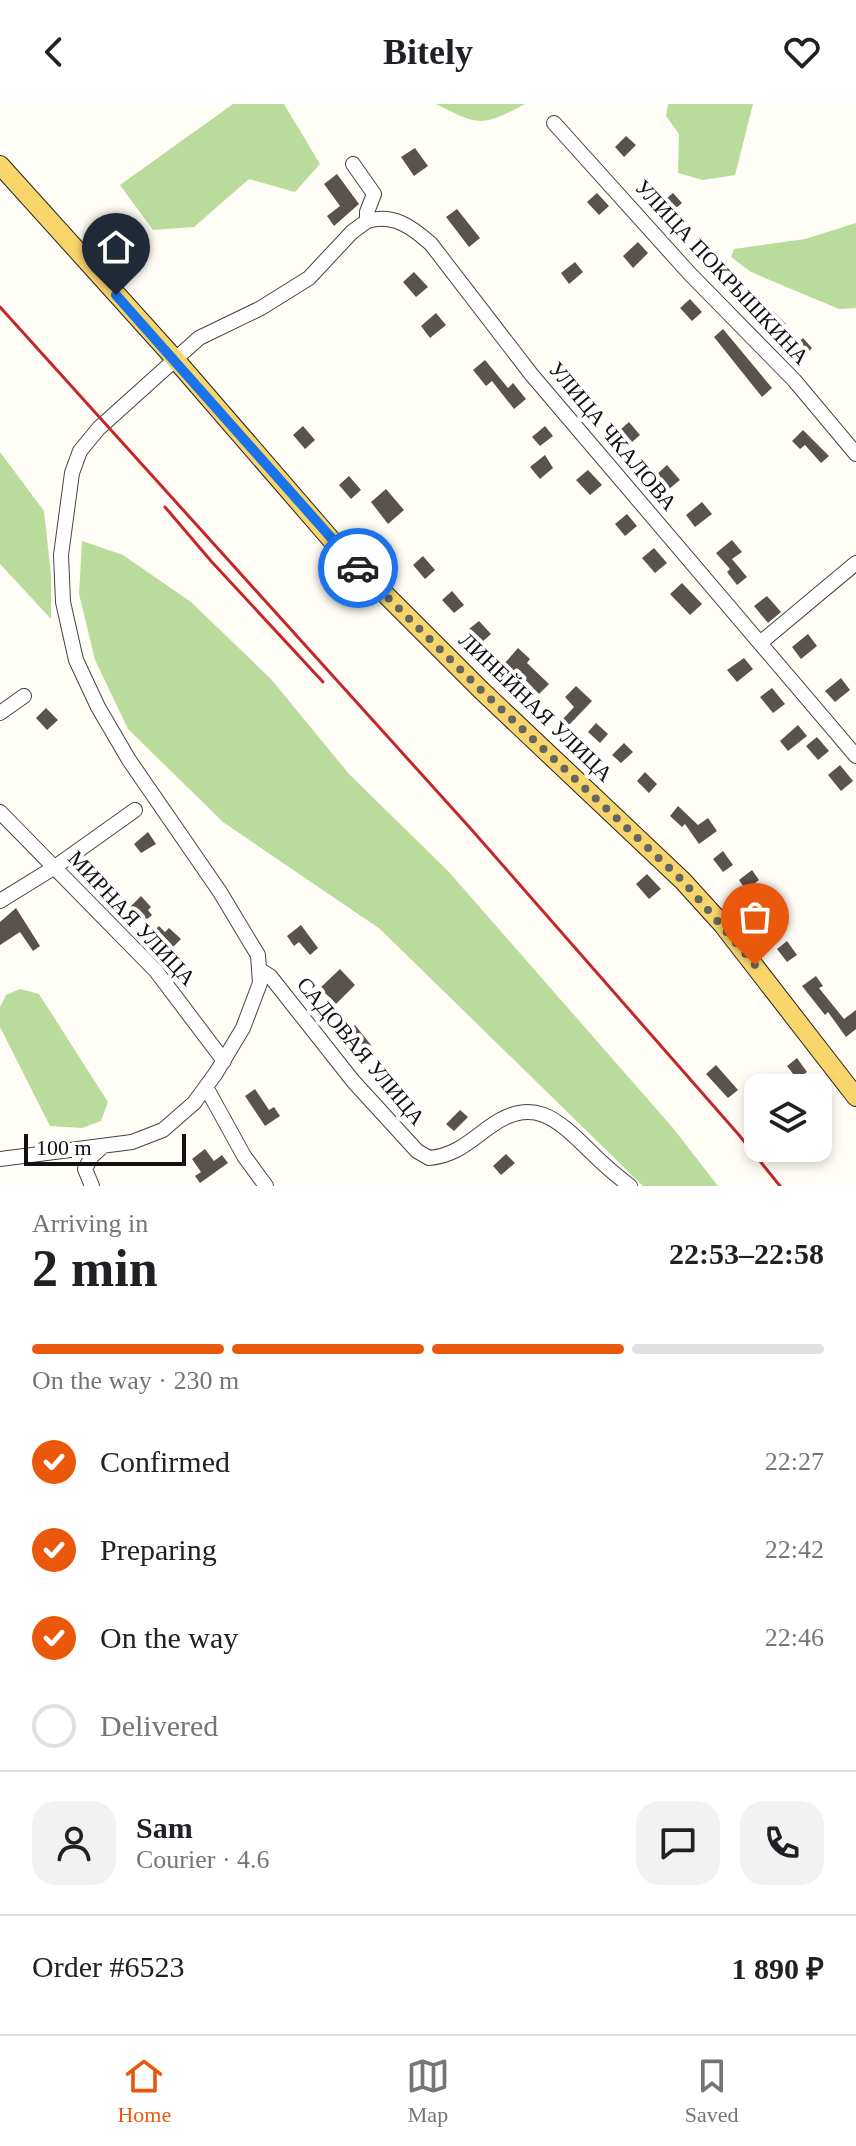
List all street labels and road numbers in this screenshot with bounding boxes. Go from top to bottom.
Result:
street label: УЛИЦА ПОКРЫШКИНА [630,174,814,370]
street label: УЛИЦА ЧКАЛОВА [544,357,682,515]
street label: ЛИНЕЙНАЯ УЛИЦА [454,627,618,787]
street label: МИРНАЯ УЛИЦА [63,845,201,991]
street label: САДОВАЯ УЛИЦА [292,972,430,1130]

